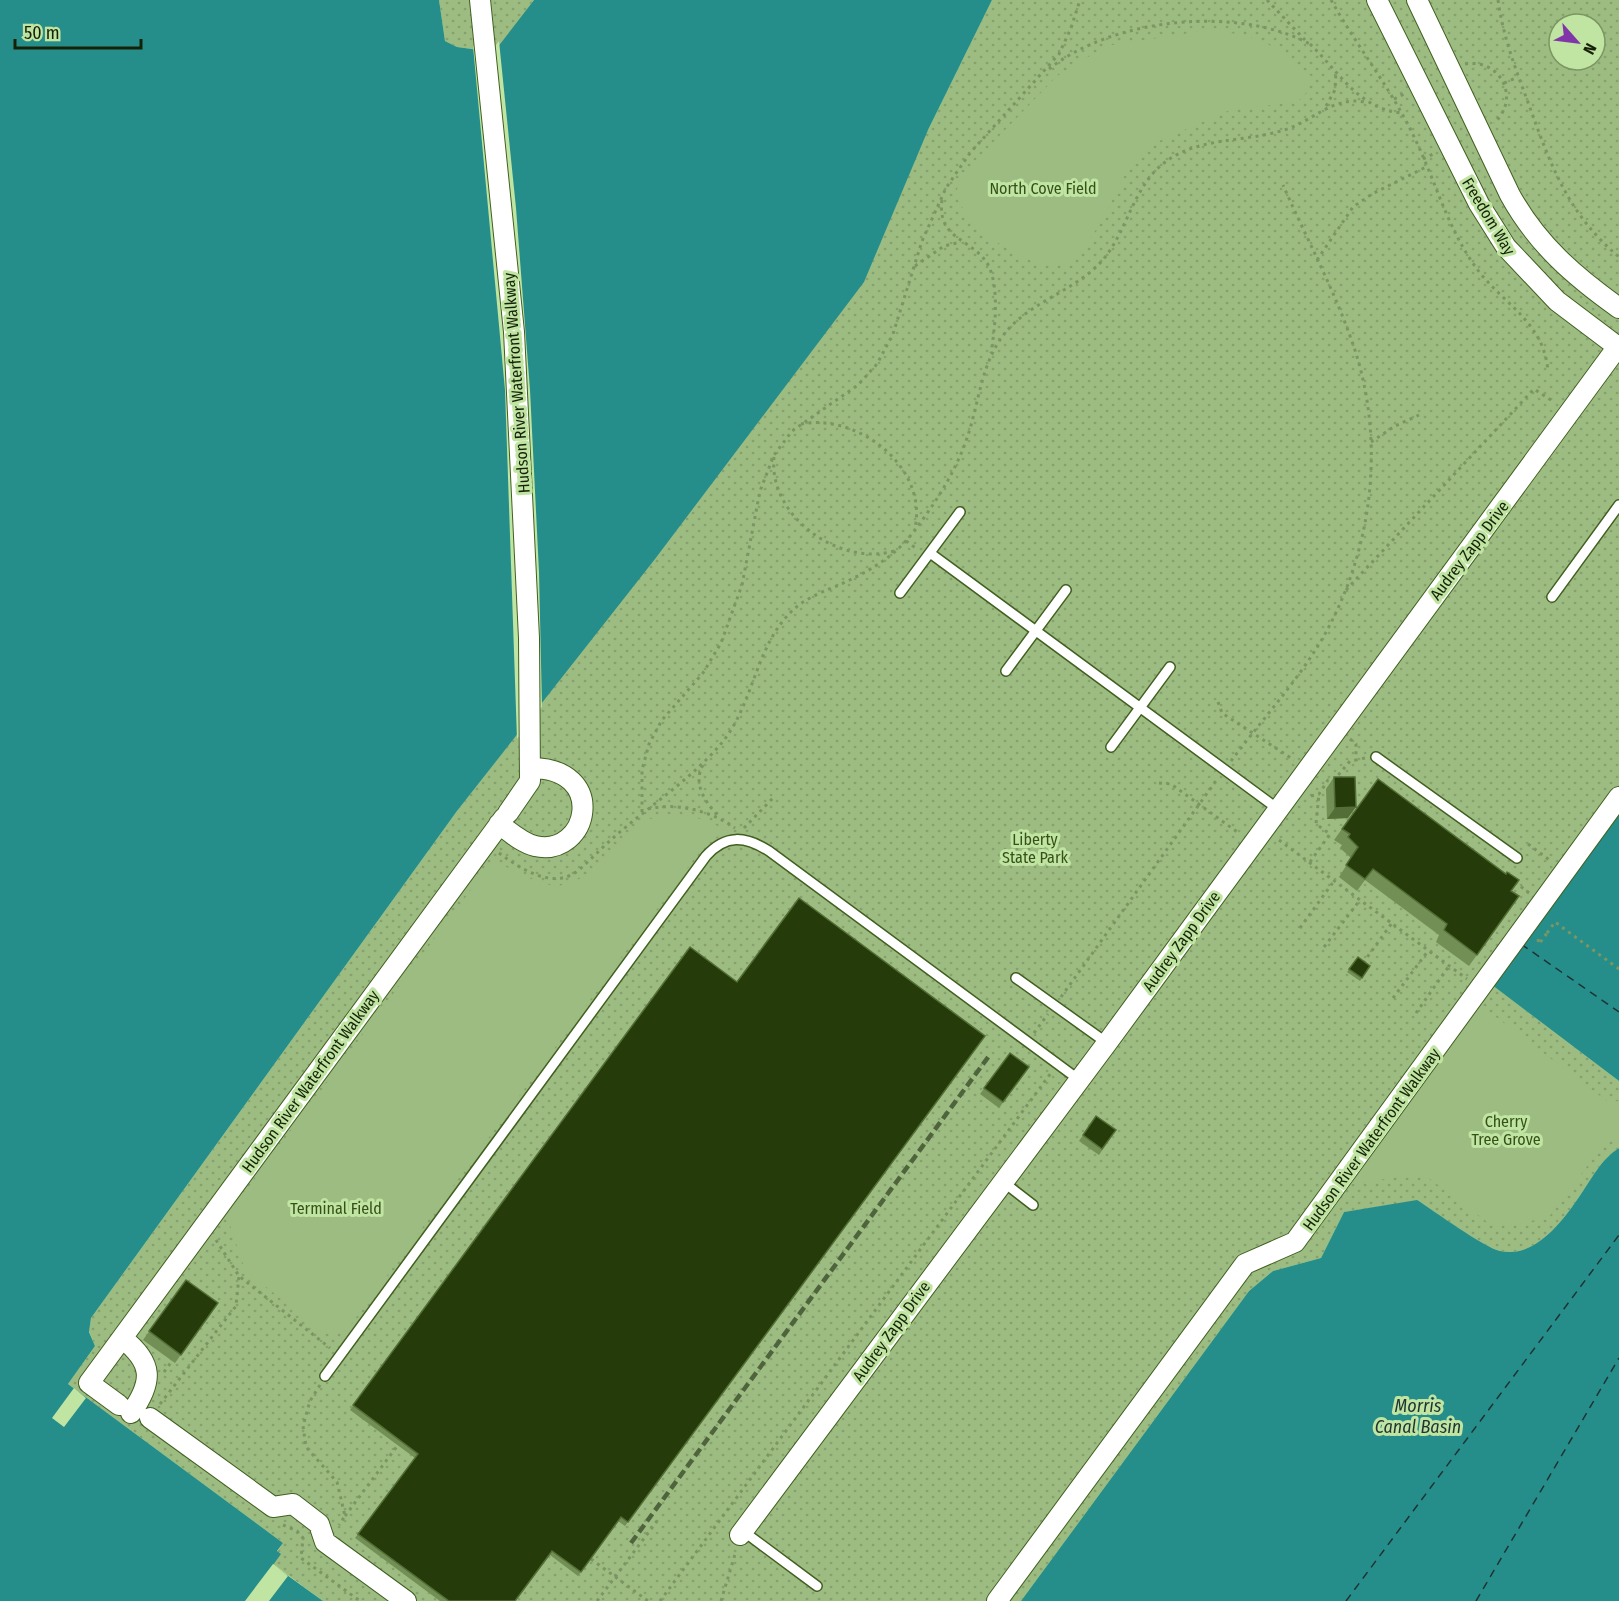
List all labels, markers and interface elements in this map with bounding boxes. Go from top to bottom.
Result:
scale bar [15,12,141,50]
north arrow [1547,12,1607,72]
text: 50 m [24,22,60,44]
text: N [1579,40,1600,58]
street label: Freedom Way [1458,174,1519,259]
park label: North Cove Field [989,179,1097,198]
street label: Hudson River Waterfront Walkway [499,271,534,494]
street label: Audrey Zapp Drive [1426,497,1513,604]
park label: Liberty State Park [1002,830,1069,867]
street label: Audrey Zapp Drive [1139,887,1224,995]
street label: Hudson River Waterfront Walkway [238,986,383,1176]
street label: Hudson River Waterfront Walkway [1299,1044,1444,1234]
park label: Cherry Tree Grove [1471,1112,1541,1149]
park label: Terminal Field [290,1199,382,1218]
street label: Audrey Zapp Drive [849,1277,934,1385]
water label: Morris Canal Basin [1375,1395,1461,1438]

